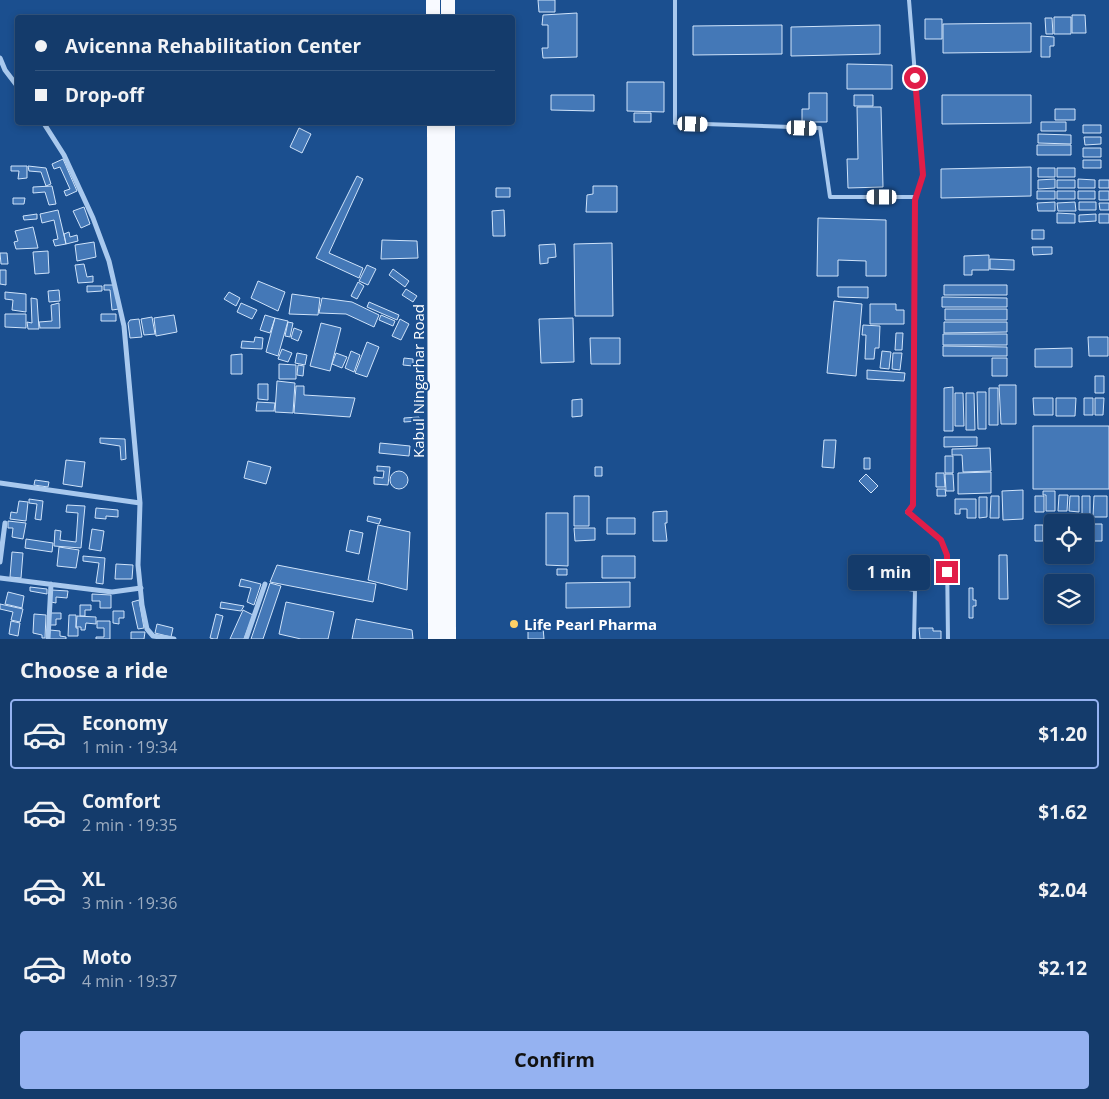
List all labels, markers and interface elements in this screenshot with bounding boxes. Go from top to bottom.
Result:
text: Avicenna Rehabilitation Center [65,33,361,59]
route start [904,67,926,89]
text: Drop-off [65,82,144,108]
car [677,116,708,132]
car [786,120,817,136]
car [867,190,897,205]
street label: Kabul Ningarhar Road [408,304,428,458]
map controls [1044,514,1094,624]
button: locate [1044,514,1094,564]
callout: 1 min [847,554,930,590]
text: 1 min [867,561,911,583]
route end [936,561,958,583]
button: layers [1044,574,1094,624]
place label: Life Pearl Pharma [524,614,657,634]
marker: Life Pearl Pharma [508,618,520,630]
text: Choose a ride [20,654,168,684]
text: Economy [82,710,168,736]
icon: car [22,712,67,757]
text: $1.20 [1038,721,1087,747]
text: 1 min · 19:34 [82,736,177,758]
text: Comfort [82,788,161,814]
icon: car [22,790,67,835]
text: $1.62 [1038,799,1087,825]
text: 2 min · 19:35 [82,814,177,836]
text: XL [82,866,105,892]
icon: car [22,868,67,913]
text: $2.04 [1038,877,1087,903]
text: 3 min · 19:36 [82,892,177,914]
text: Moto [82,944,132,970]
icon: car [22,946,67,991]
text: $2.12 [1038,955,1087,981]
text: 4 min · 19:37 [82,970,177,992]
button: Confirm [20,1031,1089,1089]

